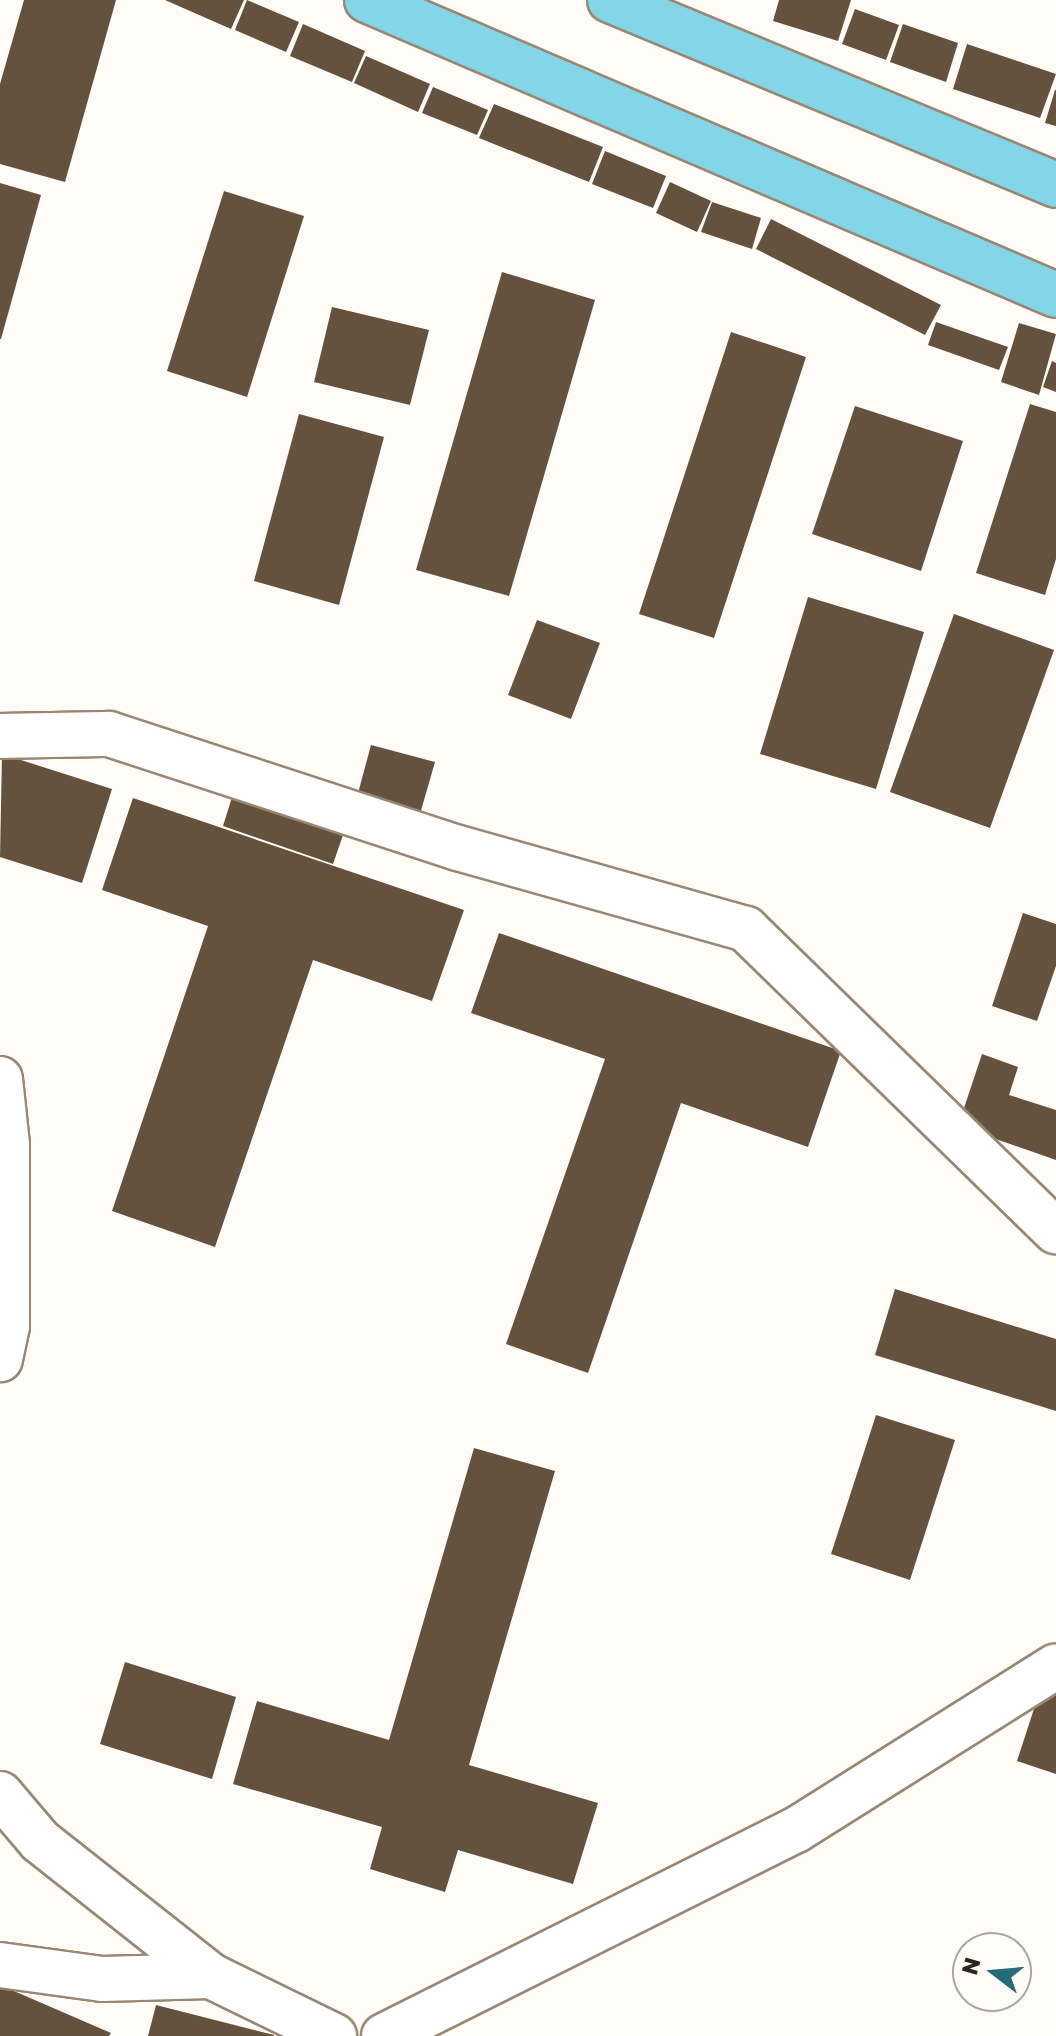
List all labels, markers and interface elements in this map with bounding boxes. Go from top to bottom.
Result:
north arrow [952,1932,1032,2012]
text: N [955,1954,986,1978]

